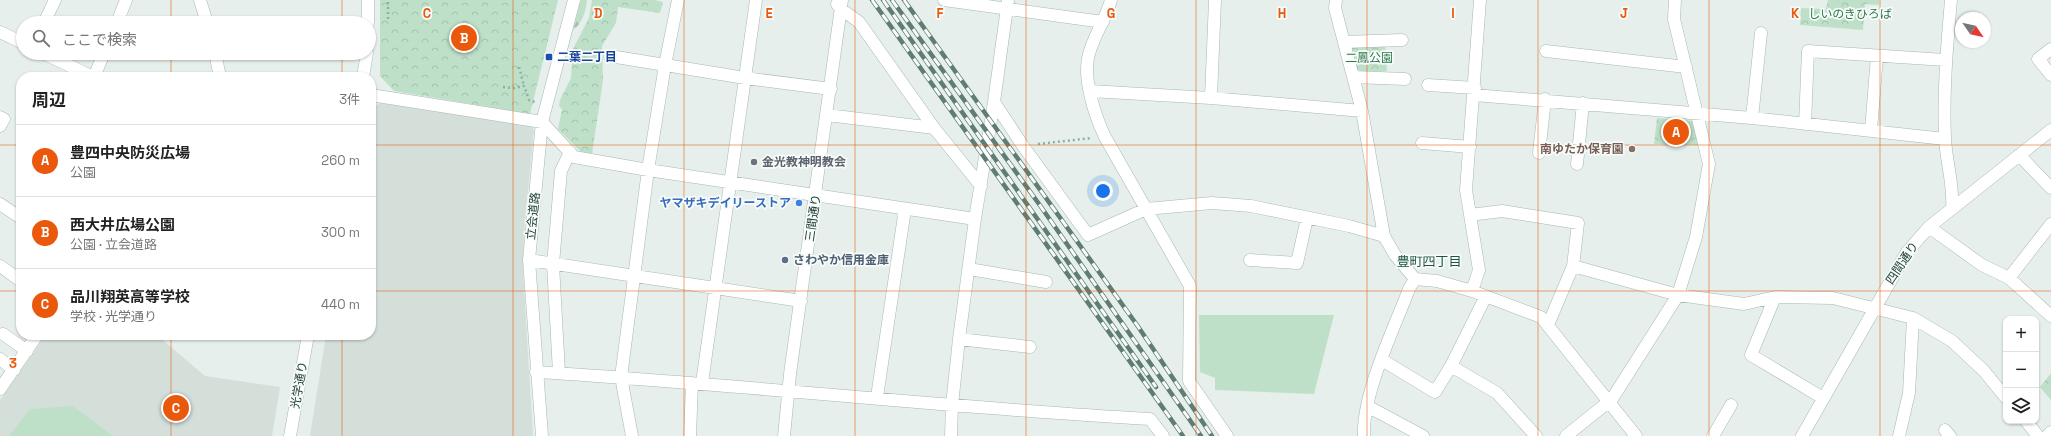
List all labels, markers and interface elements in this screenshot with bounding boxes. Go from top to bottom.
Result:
text: C [423,5,431,22]
text: D [594,5,603,22]
text: E [765,5,773,22]
text: F [937,5,944,22]
text: G [1107,5,1115,22]
text: H [1278,5,1286,22]
text: I [1451,5,1455,22]
text: J [1620,5,1628,22]
text: K [1791,5,1800,22]
park label: しいのきひろば [1808,6,1892,22]
north arrow [1955,12,1991,48]
search box [16,16,376,60]
pin: B [451,23,477,53]
icon: search [30,27,52,49]
text: ここで検索 [62,30,137,49]
place label: 二葉二丁目 [557,49,617,65]
park label: 二鳳公園 [1345,50,1393,66]
marker: 二葉二丁目 [544,52,554,62]
text: 周辺 [32,89,66,111]
text: 3件 [339,91,360,108]
pin: A [1663,117,1689,147]
place label: 南ゆたか保育園 [1540,141,1624,157]
text: 豊四中央防災広場 [70,143,190,162]
marker: 南ゆたか保育園 [1627,144,1637,154]
text: A [41,152,49,169]
text: 260 m [321,152,360,169]
place label: 金光教神明教会 [762,154,846,170]
marker: 金光教神明教会 [749,157,759,167]
text: 公園 [70,164,96,181]
your location [1093,181,1113,201]
street label: 立会道路 [523,191,543,241]
street label: 三間通り [802,193,824,243]
place label: ヤマザキデイリーストア [660,195,791,211]
marker: ヤマザキデイリーストア [794,198,804,208]
text: 西大井広場公園 [70,215,175,234]
text: B [41,224,49,241]
text: 300 m [321,224,360,241]
text: 公園 · 立会道路 [70,236,157,253]
street label: 四間通り [1882,239,1922,287]
place label: さわやか信用金庫 [793,252,889,268]
district label: 豊町四丁目 [1396,253,1462,270]
marker: さわやか信用金庫 [780,255,790,265]
text: 品川翔英高等学校 [70,287,190,306]
text: C [41,296,49,313]
text: 440 m [321,296,360,313]
text: 学校 · 光学通り [70,308,157,325]
map controls [2003,316,2039,424]
button: + [2003,316,2039,352]
button: − [2003,352,2039,388]
text: 3 [9,355,17,372]
street label: 光学通り [287,360,311,410]
button: layers [2003,388,2039,424]
pin: C [163,393,189,423]

